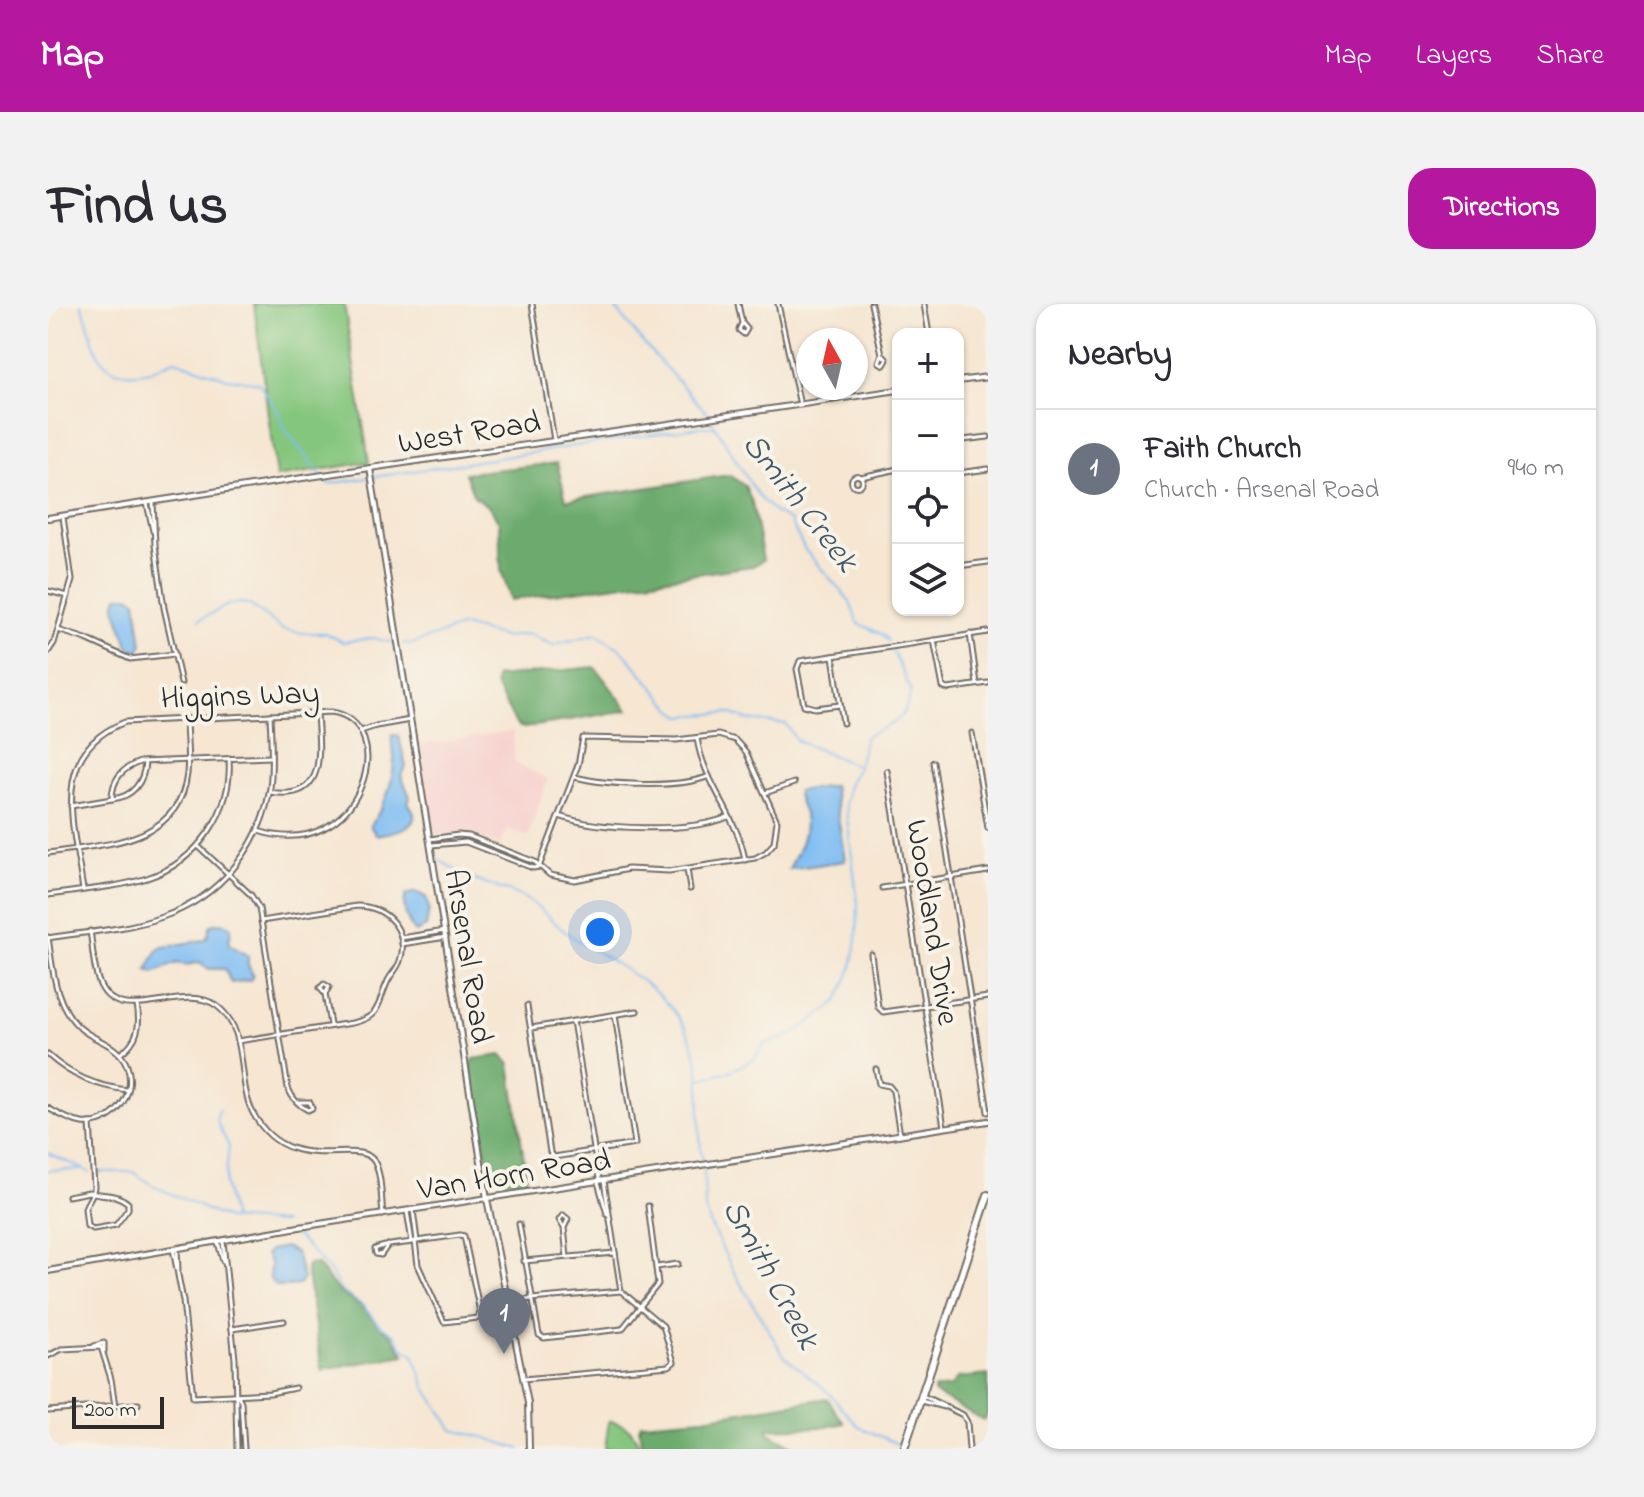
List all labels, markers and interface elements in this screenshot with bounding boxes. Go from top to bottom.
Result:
text: Map [40,28,104,84]
text: Map [1324,36,1372,77]
text: Layers [1416,36,1492,77]
text: Share [1536,36,1604,77]
text: Find us [48,168,228,249]
button: Directions [1408,168,1596,249]
north arrow [796,328,868,400]
map controls [892,328,964,616]
button: + [892,328,964,400]
text: Nearby [1068,331,1172,381]
street label: West Road [395,400,544,469]
button: − [892,400,964,472]
water label: Smith Creek [728,423,871,586]
text: Faith Church [1144,428,1302,472]
text: 1 [1090,450,1098,488]
text: 940 m [1508,450,1564,488]
button: locate [892,472,964,544]
text: Church · Arsenal Road [1144,472,1379,510]
button: layers [892,544,964,616]
street label: Higgins Way [160,671,320,724]
street label: Woodland Drive [891,816,970,1029]
street label: Arsenal Road [430,866,504,1047]
your location [580,912,620,952]
street label: Van Horn Road [414,1138,614,1215]
water label: Smith Creek [708,1191,832,1361]
pin: 1 [478,1288,530,1354]
scale bar [72,1393,164,1429]
text: 200 m [84,1395,137,1427]

